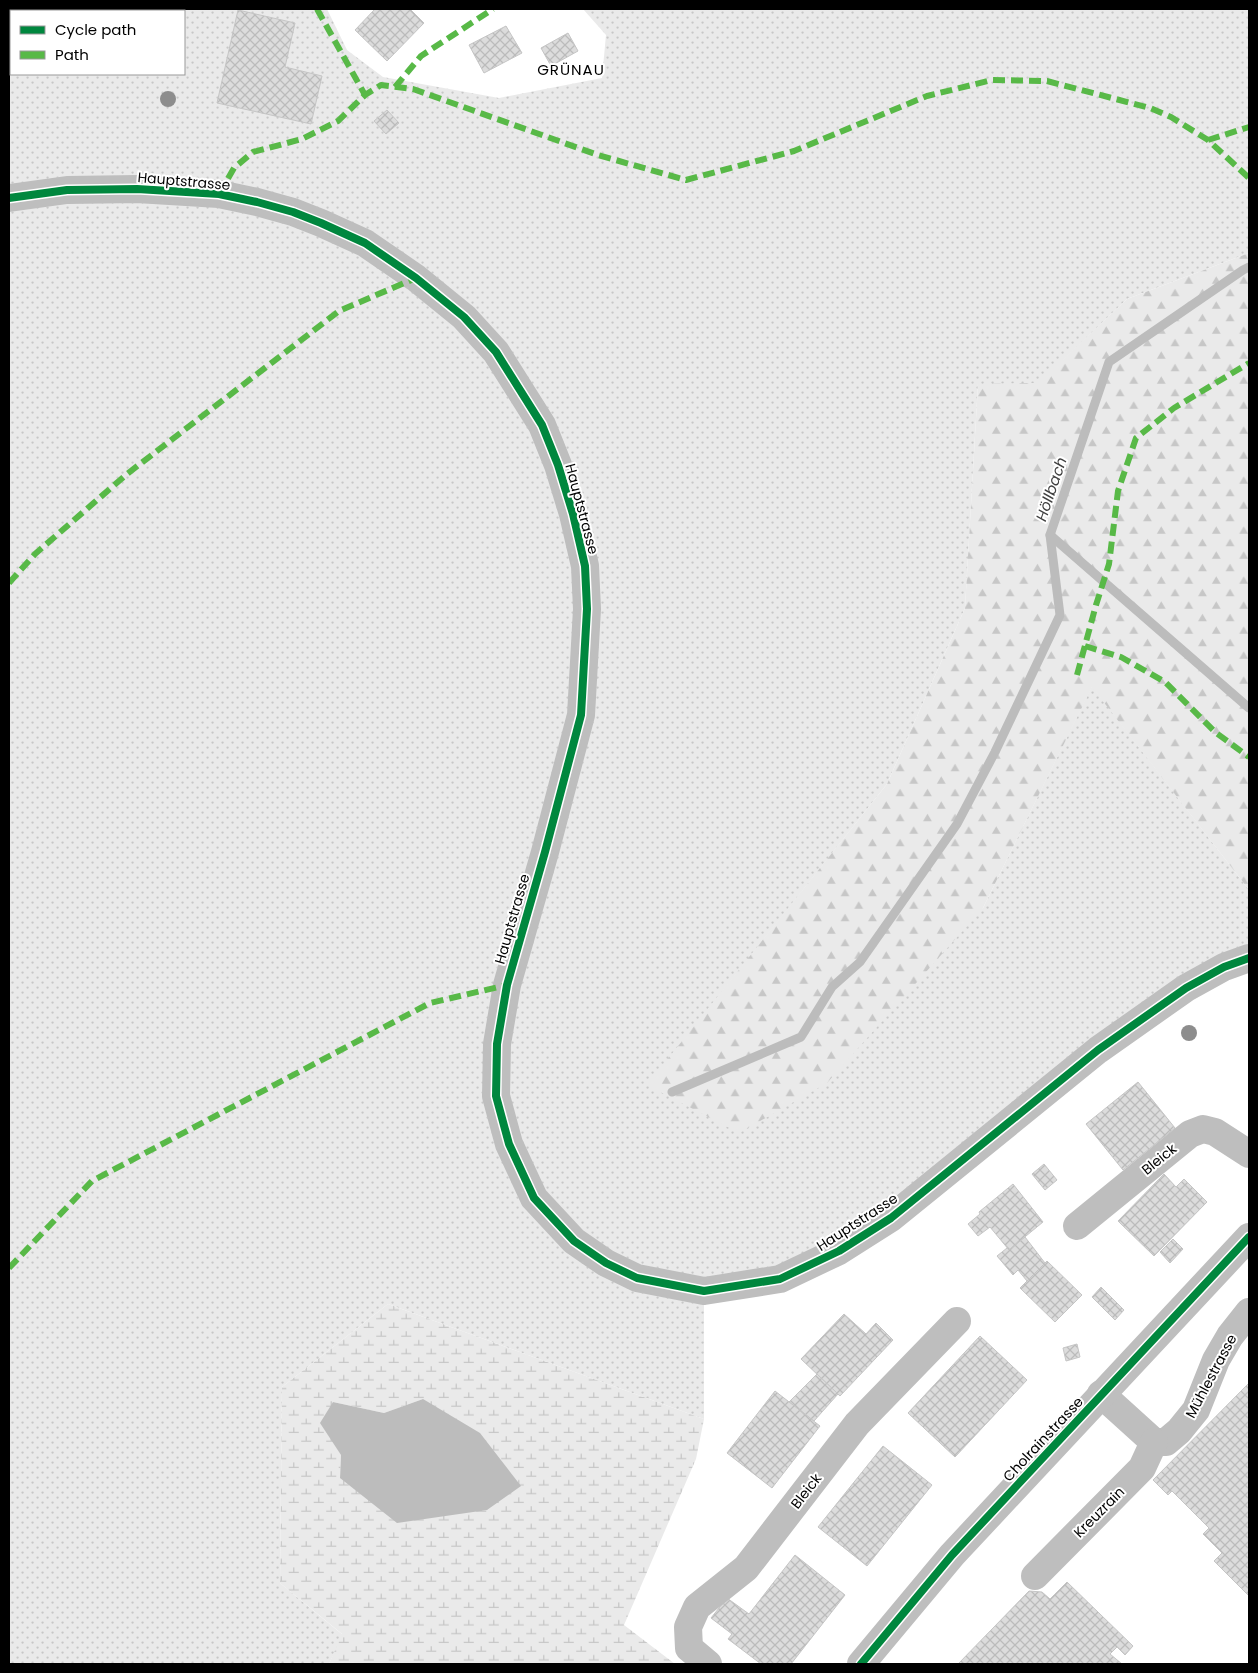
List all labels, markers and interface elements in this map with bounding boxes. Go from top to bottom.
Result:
legend [10,10,185,75]
text: Cycle path [55,19,136,40]
text: Path [55,44,89,65]
district label: GRÜNAU [537,59,605,80]
street label: Hauptstrasse [137,167,232,195]
water label: Höllbach [1030,454,1072,524]
street label: Hauptstrasse [560,461,604,557]
street label: Hauptstrasse [490,871,535,966]
street label: Bleick [1137,1138,1181,1179]
street label: Hauptstrasse [813,1188,902,1256]
street label: Mühlestrasse [1180,1330,1242,1422]
street label: Cholrainstrasse [998,1392,1088,1486]
street label: Bleick [786,1469,827,1513]
street label: Kreuzrain [1069,1482,1129,1542]

